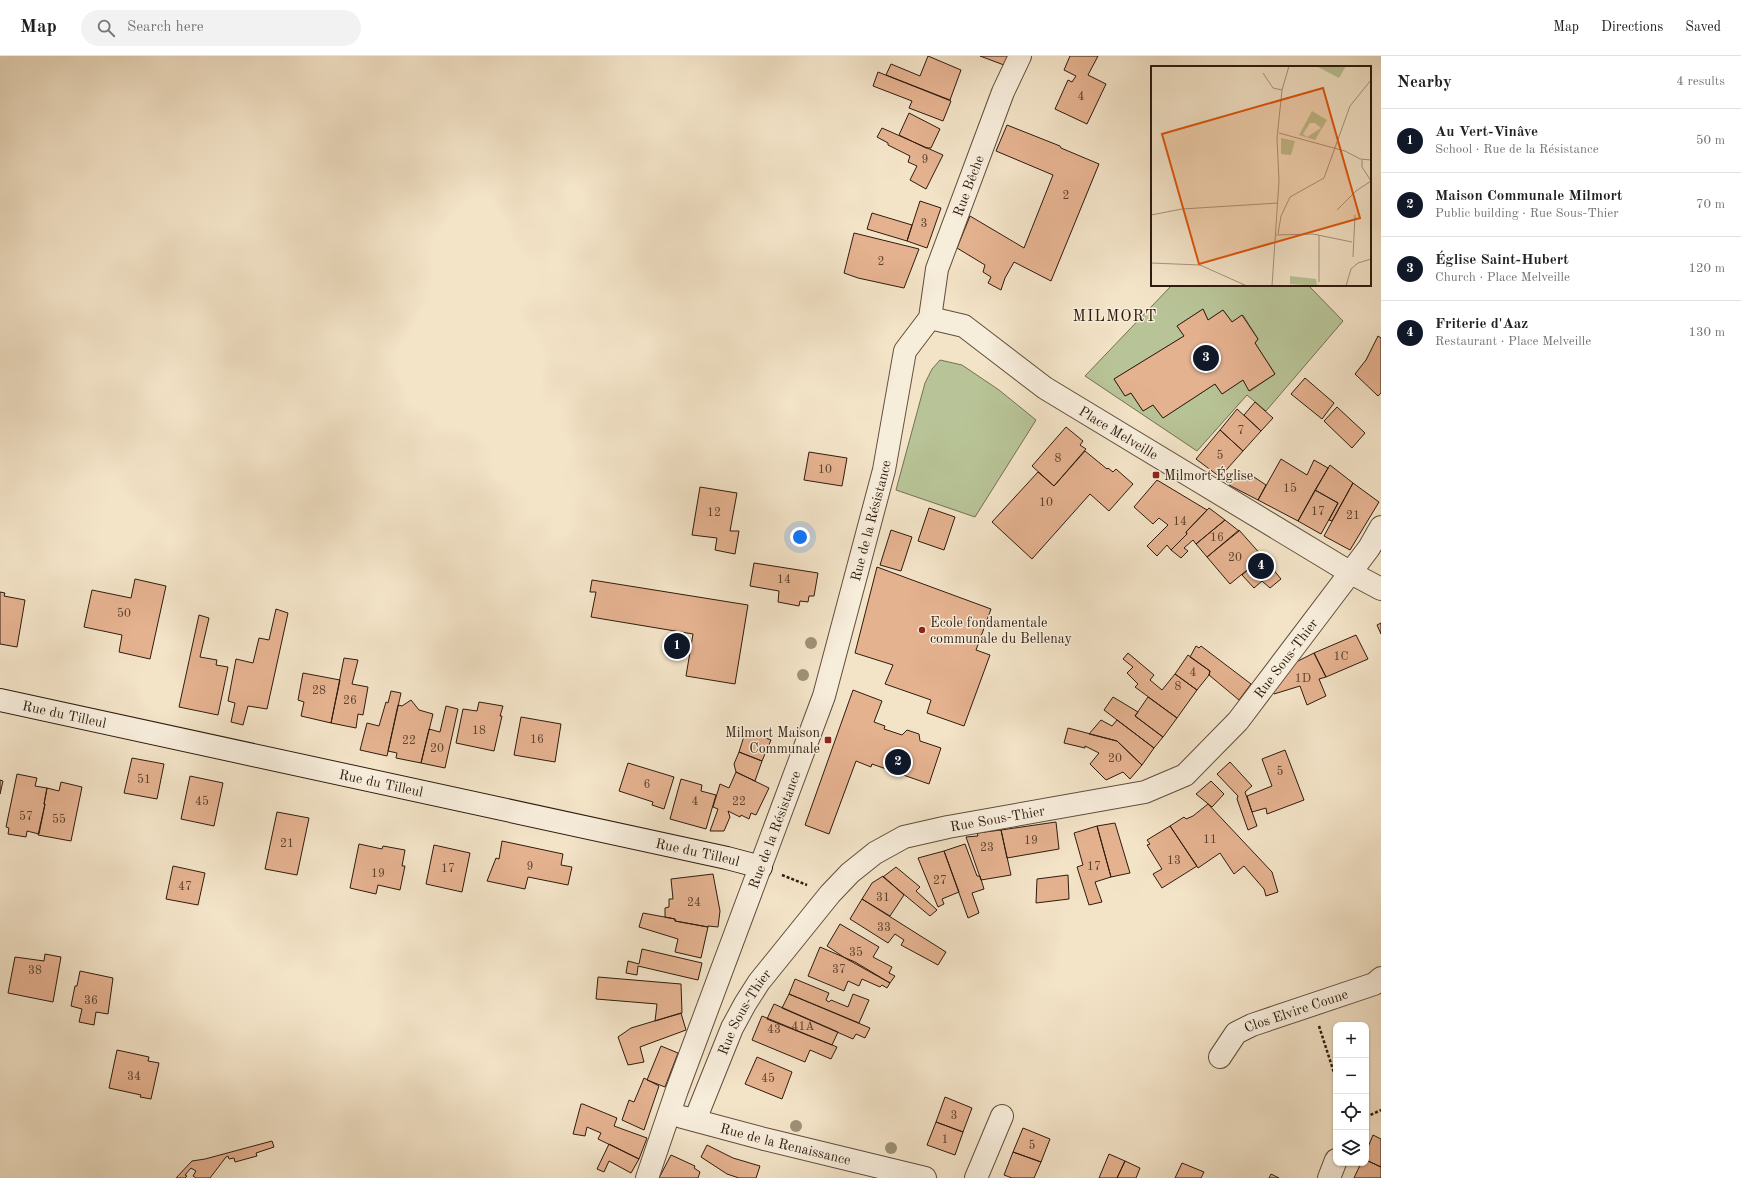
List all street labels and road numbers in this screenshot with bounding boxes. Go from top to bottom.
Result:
street label: Rue Bêche [951,153,987,219]
street label: Place Melveille [1076,404,1160,463]
street label: Rue de la Résistance [849,459,894,583]
street label: Rue Sous-Thier [1252,616,1321,701]
street label: Rue du Tilleul [21,699,108,731]
street label: Rue du Tilleul [338,768,424,800]
street label: Rue de la Résistance [747,769,803,891]
street label: Rue Sous-Thier [949,804,1046,834]
street label: Rue du Tilleul [654,837,741,869]
street label: Rue Sous-Thier [716,967,774,1057]
street label: Clos Elvire Coune [1242,987,1350,1036]
street label: Rue de la Renaissance [718,1122,852,1168]

